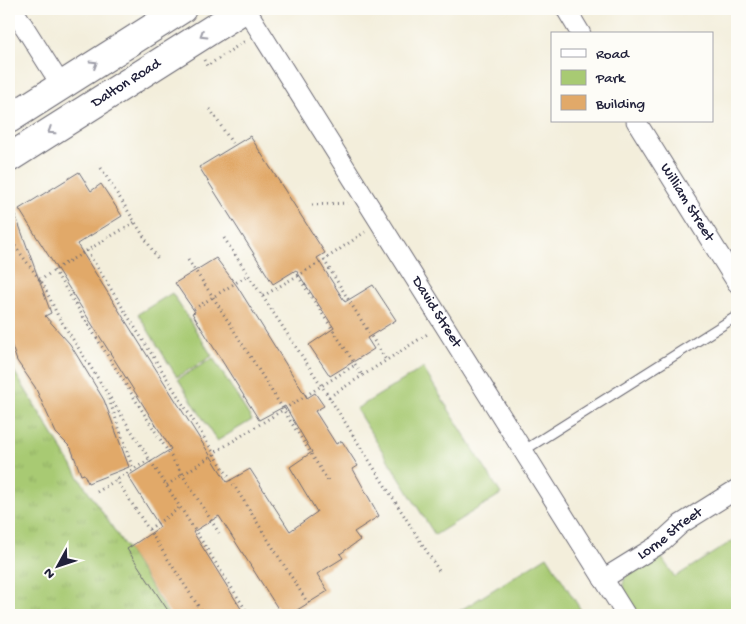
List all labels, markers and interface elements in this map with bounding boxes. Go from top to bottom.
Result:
one-way arrow [199,28,208,38]
legend [551,32,714,122]
text: Road [596,46,630,64]
street label: Dalton Road [87,54,166,113]
one-way arrow [88,61,98,70]
text: Park [595,70,626,88]
text: Building [595,96,645,114]
one-way arrow [47,125,56,135]
street label: William Street [656,160,719,246]
street label: David Street [407,273,466,353]
street label: Lorne Street [634,503,707,564]
north arrow [32,542,82,592]
text: N [41,564,59,582]

